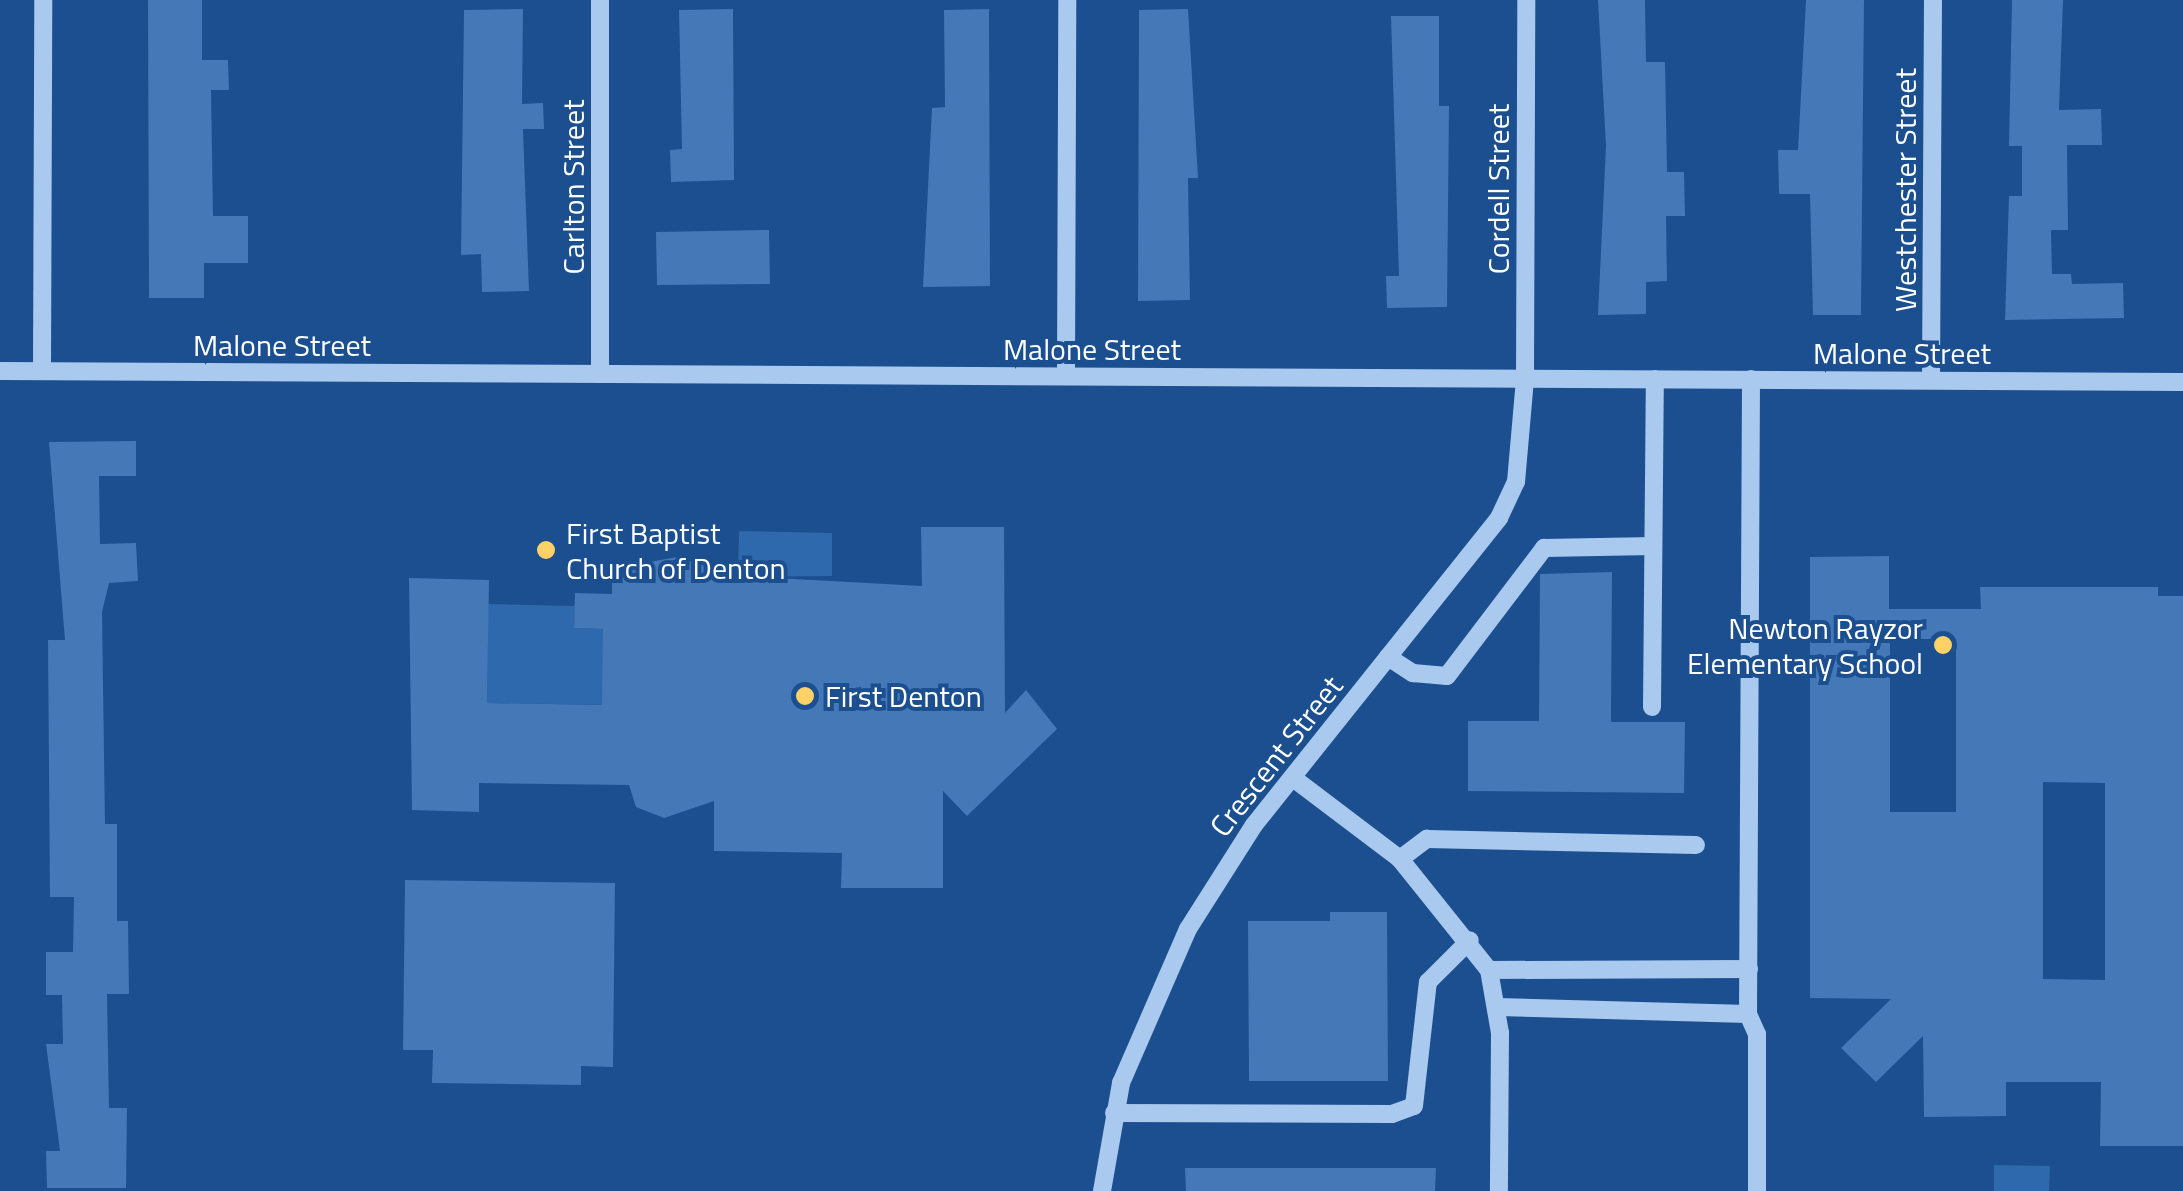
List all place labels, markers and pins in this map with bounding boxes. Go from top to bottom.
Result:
place label: First Baptist Church of Denton [566,515,786,586]
marker: First Baptist Church of Denton [535,539,557,561]
place label: Newton Rayzor Elementary School [1687,610,1923,680]
marker: Newton Rayzor Elementary School [1932,634,1954,656]
place label: First Denton [825,678,982,714]
marker: First Denton [794,685,816,707]

